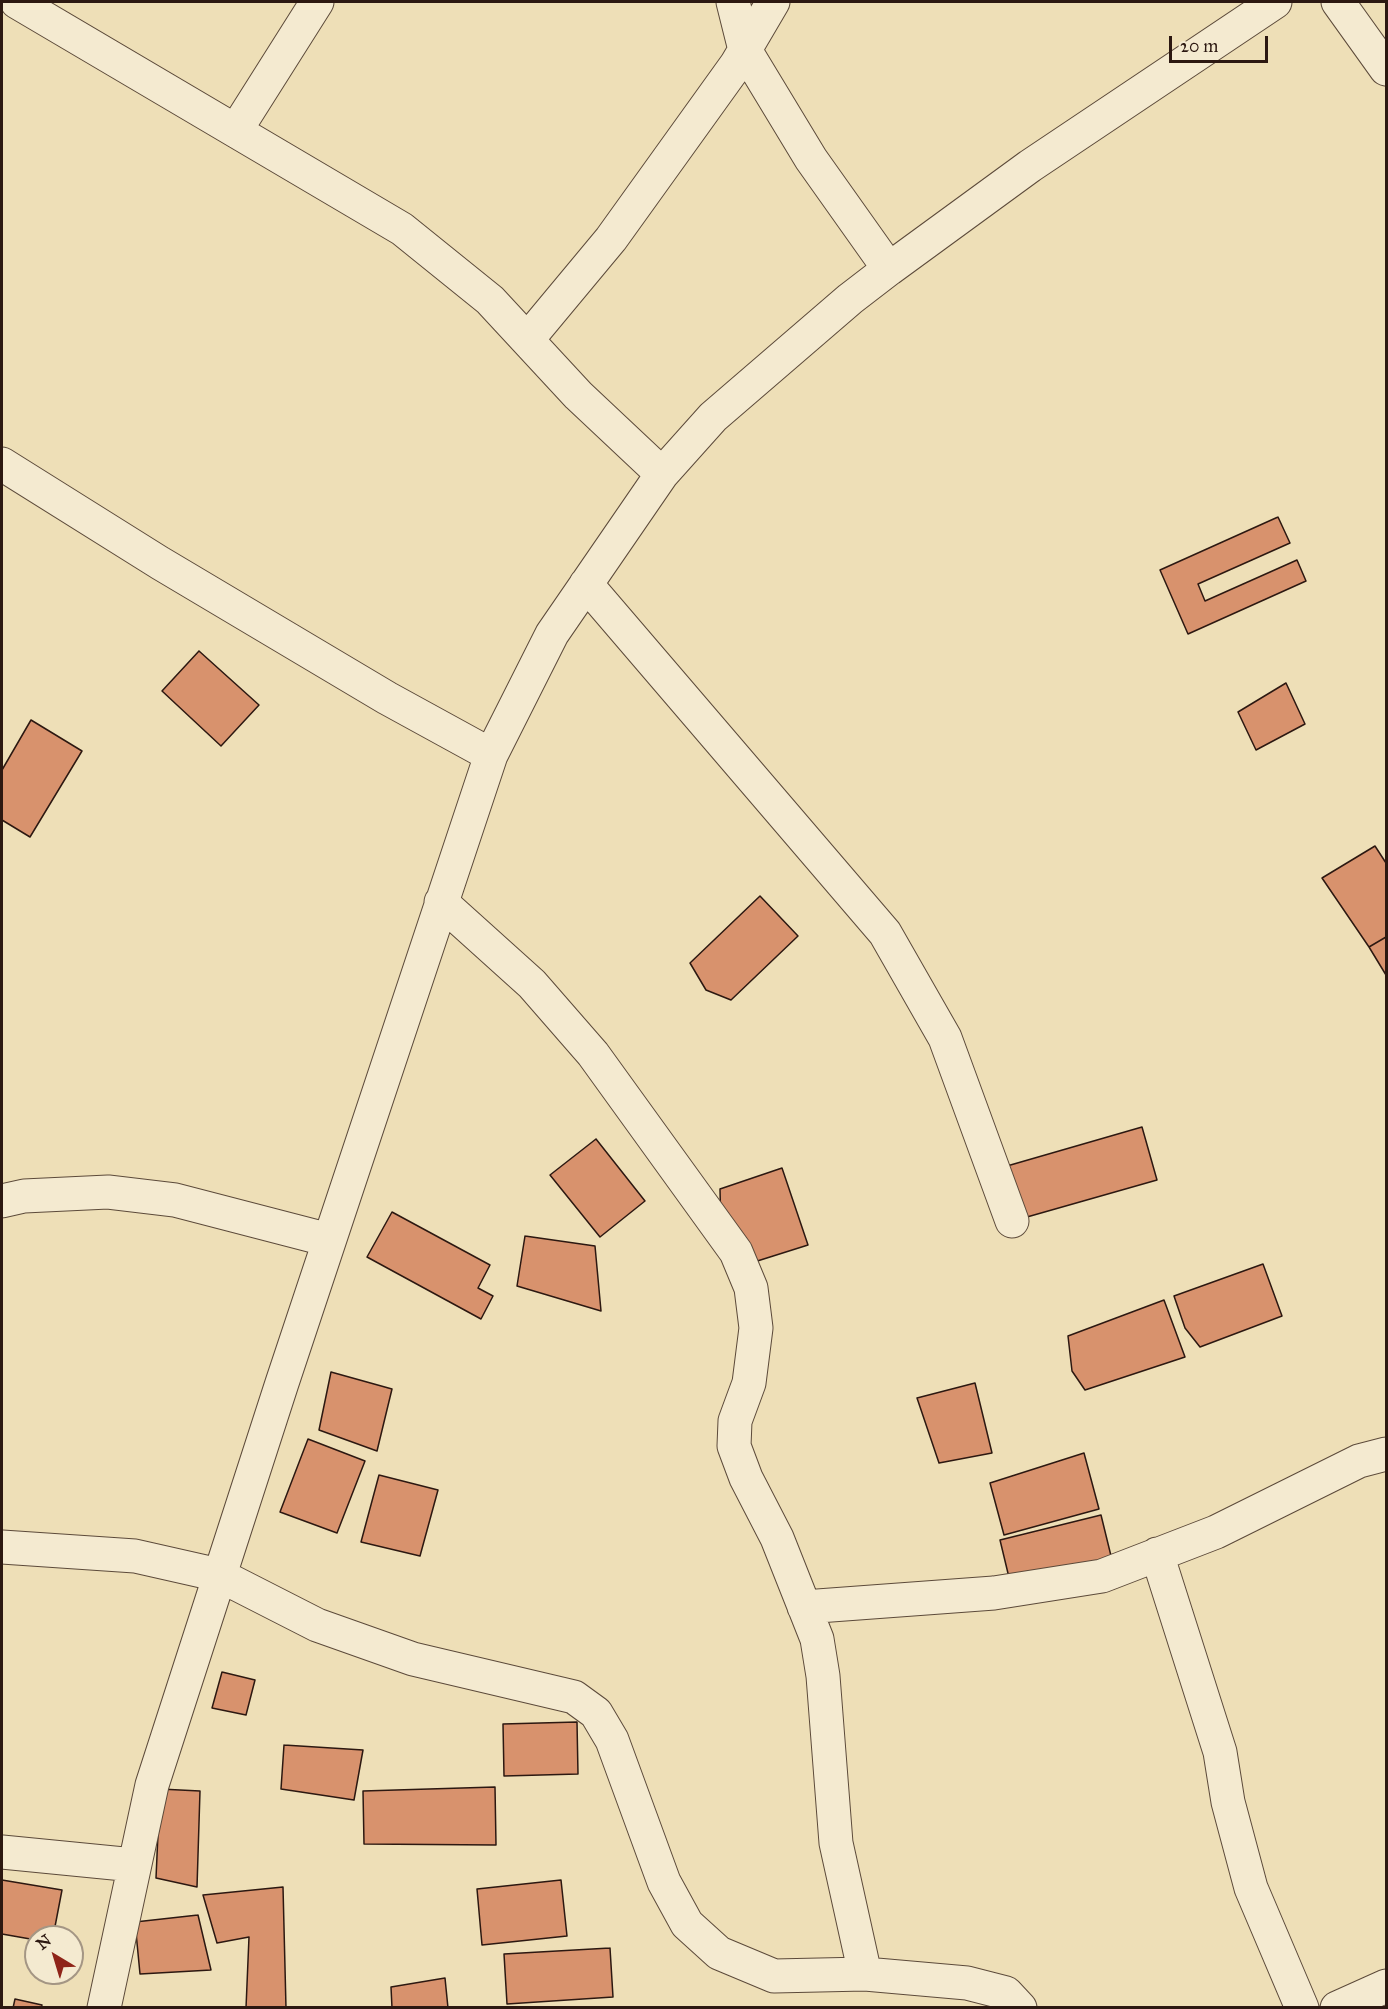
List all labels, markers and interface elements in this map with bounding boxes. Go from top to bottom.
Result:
scale bar [1172,24,1271,62]
text: 20 m [1180,35,1218,57]
north arrow [24,1925,84,1985]
text: N [33,1930,55,1954]

